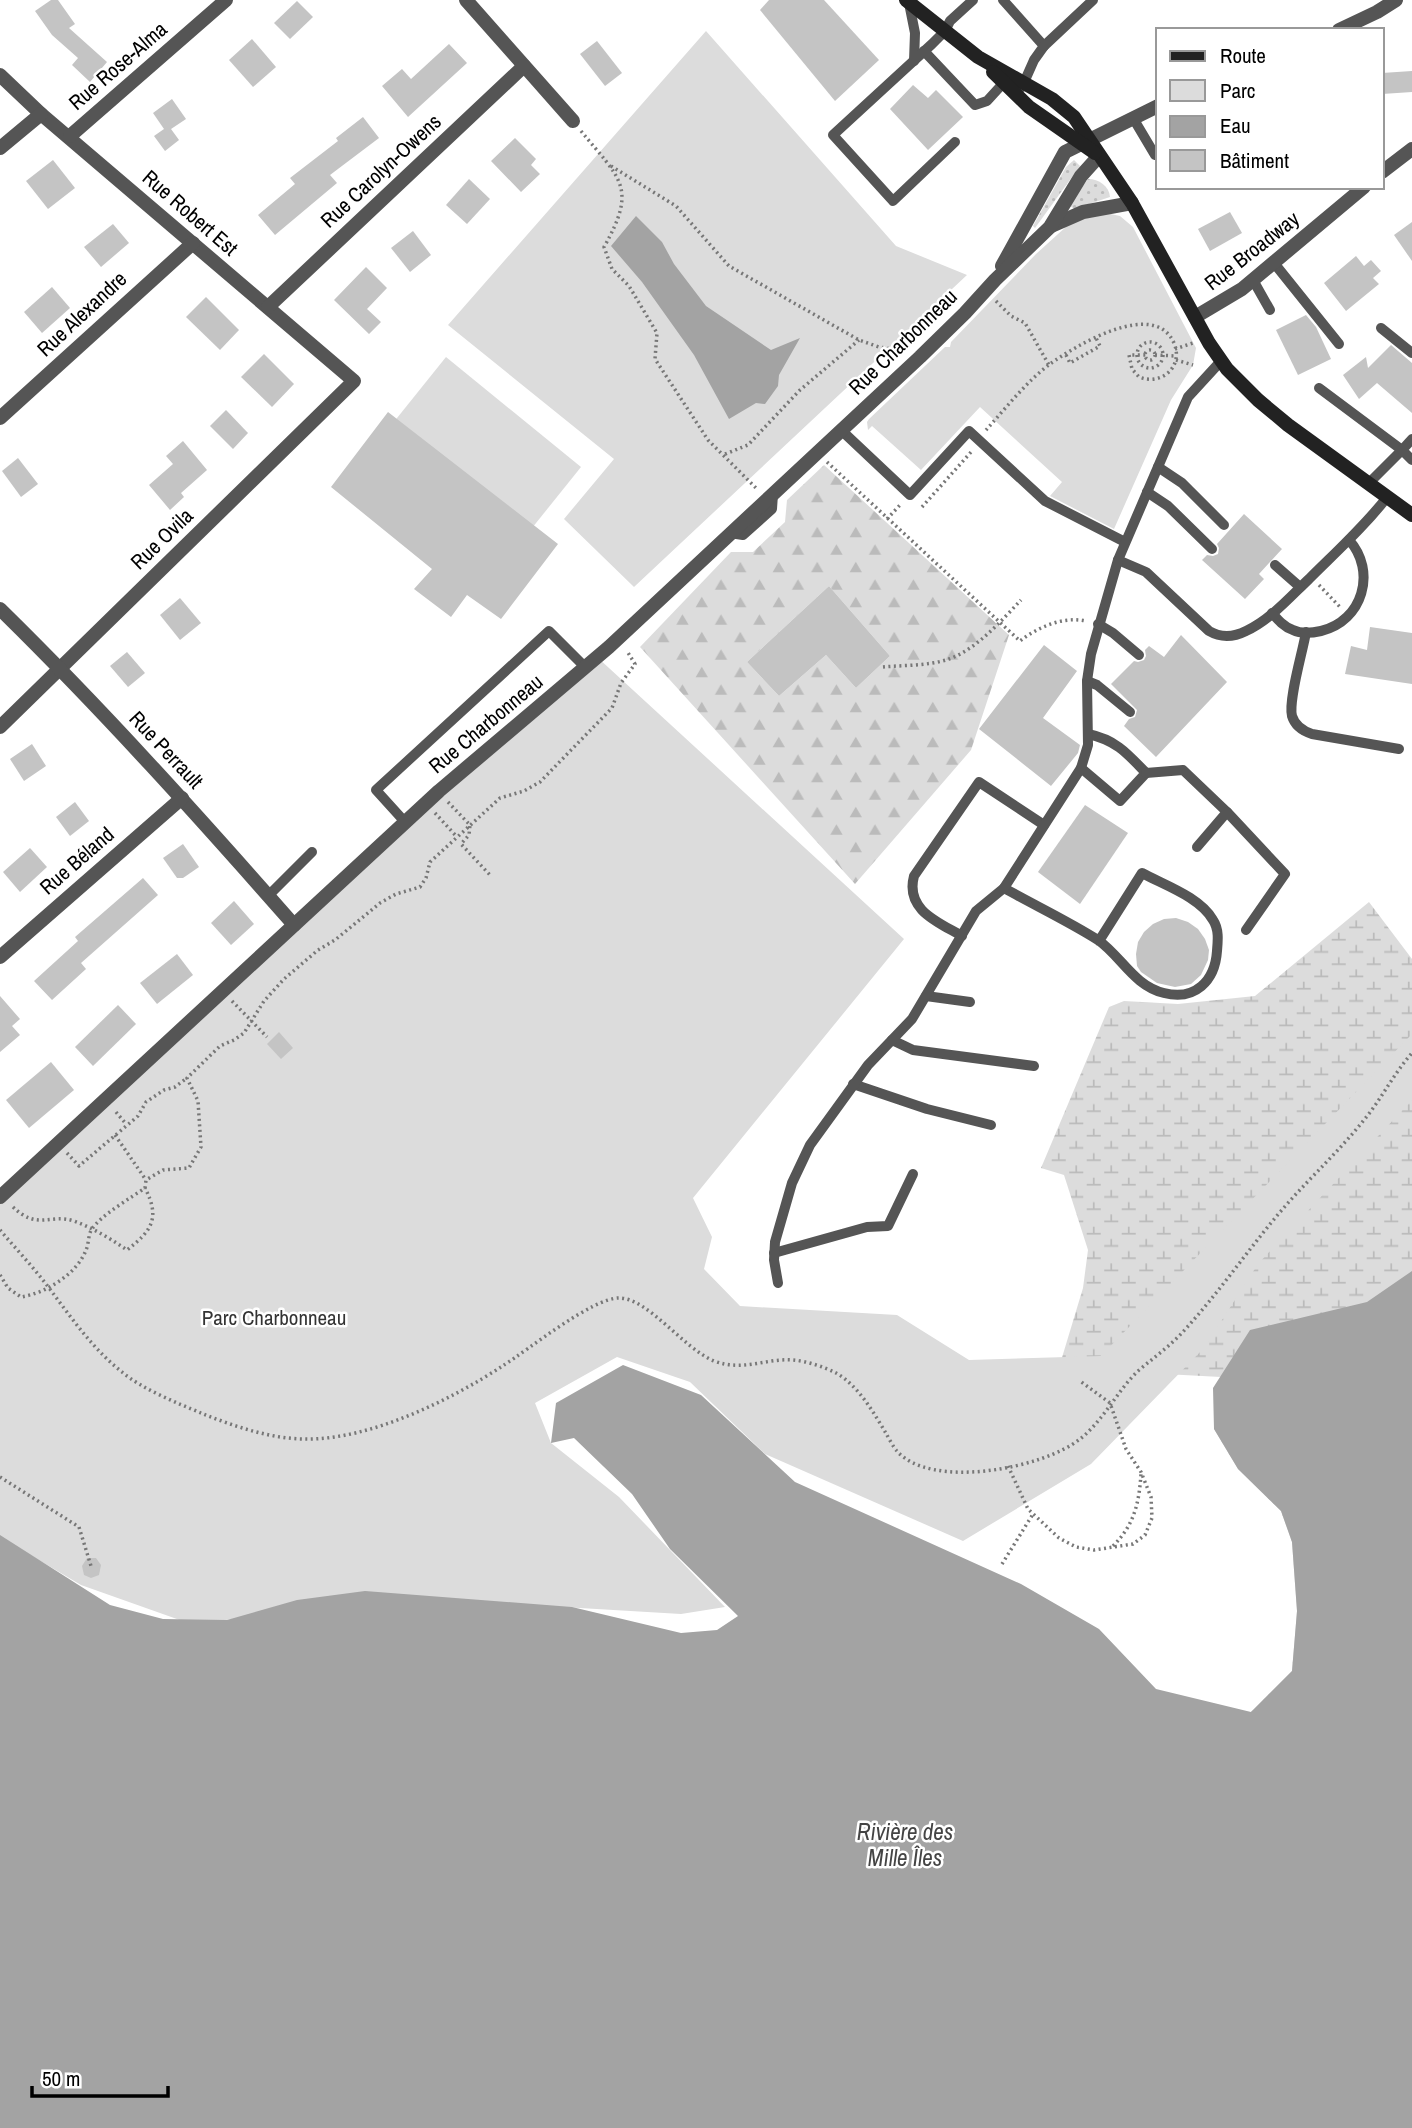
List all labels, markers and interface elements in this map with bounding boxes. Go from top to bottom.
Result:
street label: Rue Rose-Alma [62,15,173,116]
legend [1156,28,1384,189]
text: Route [1220,41,1266,70]
text: Parc [1220,76,1255,105]
street label: Rue Carolyn-Owens [314,107,447,234]
text: Eau [1220,111,1251,140]
text: Bâtiment [1220,146,1289,175]
street label: Rue Robert Est [136,163,244,262]
street label: Rue Broadway [1198,204,1305,297]
street label: Rue Alexandre [30,265,133,363]
street label: Rue Charbonneau [842,282,963,401]
street label: Rue Ovila [124,501,200,576]
street label: Rue Charbonneau [422,667,549,780]
street label: Rue Perrault [123,704,210,795]
street label: Rue Béland [33,820,120,901]
park label: Parc Charbonneau [202,1303,346,1332]
water label: Rivière des Mille Îles [857,1816,953,1873]
scale bar [32,2054,168,2098]
text: 50 m [42,2064,80,2093]

